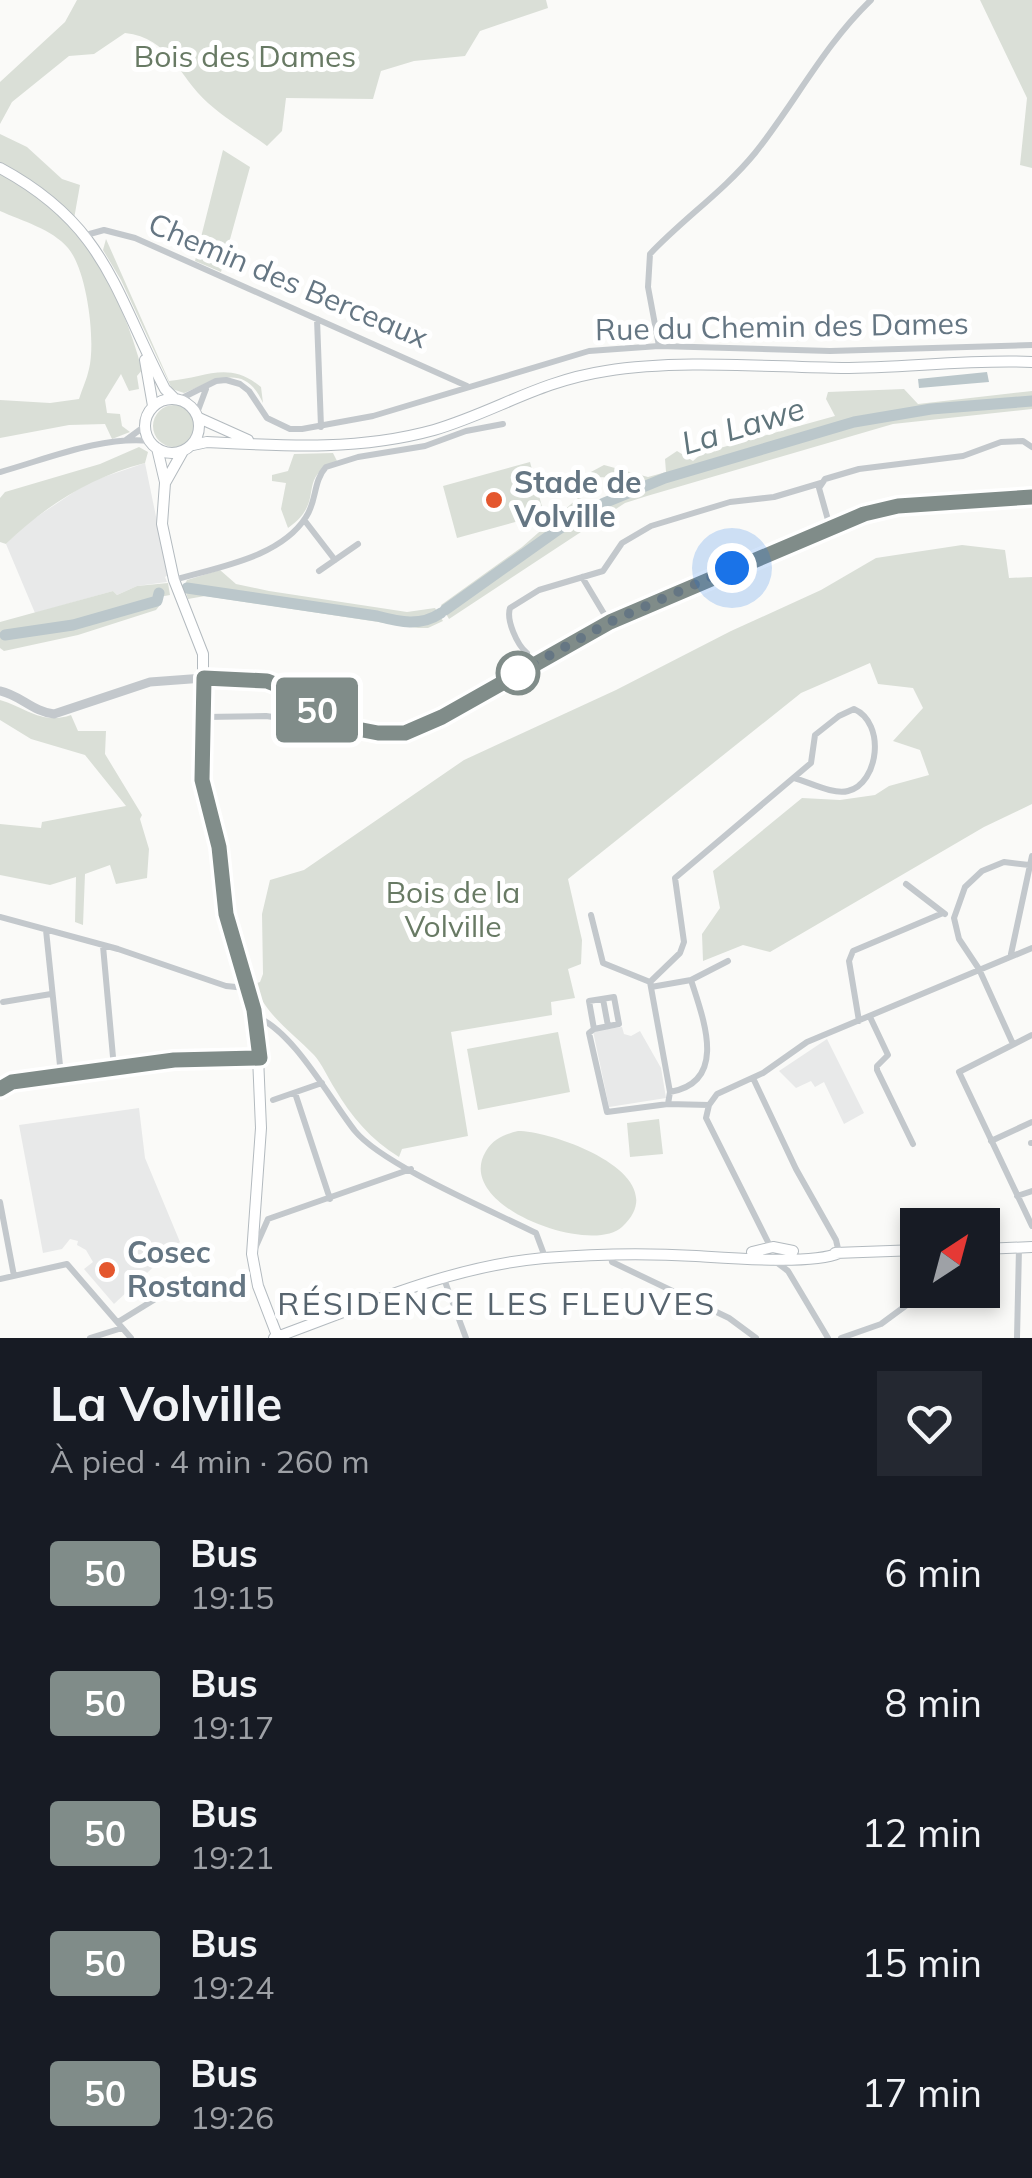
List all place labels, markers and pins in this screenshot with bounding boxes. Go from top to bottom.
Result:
place label: Stade de Volville [513,463,641,535]
marker: Stade de Volville [483,489,505,511]
unlabelled marker [497,652,539,694]
place label: Cosec Rostand [127,1233,247,1305]
marker: Cosec Rostand [96,1259,118,1281]

